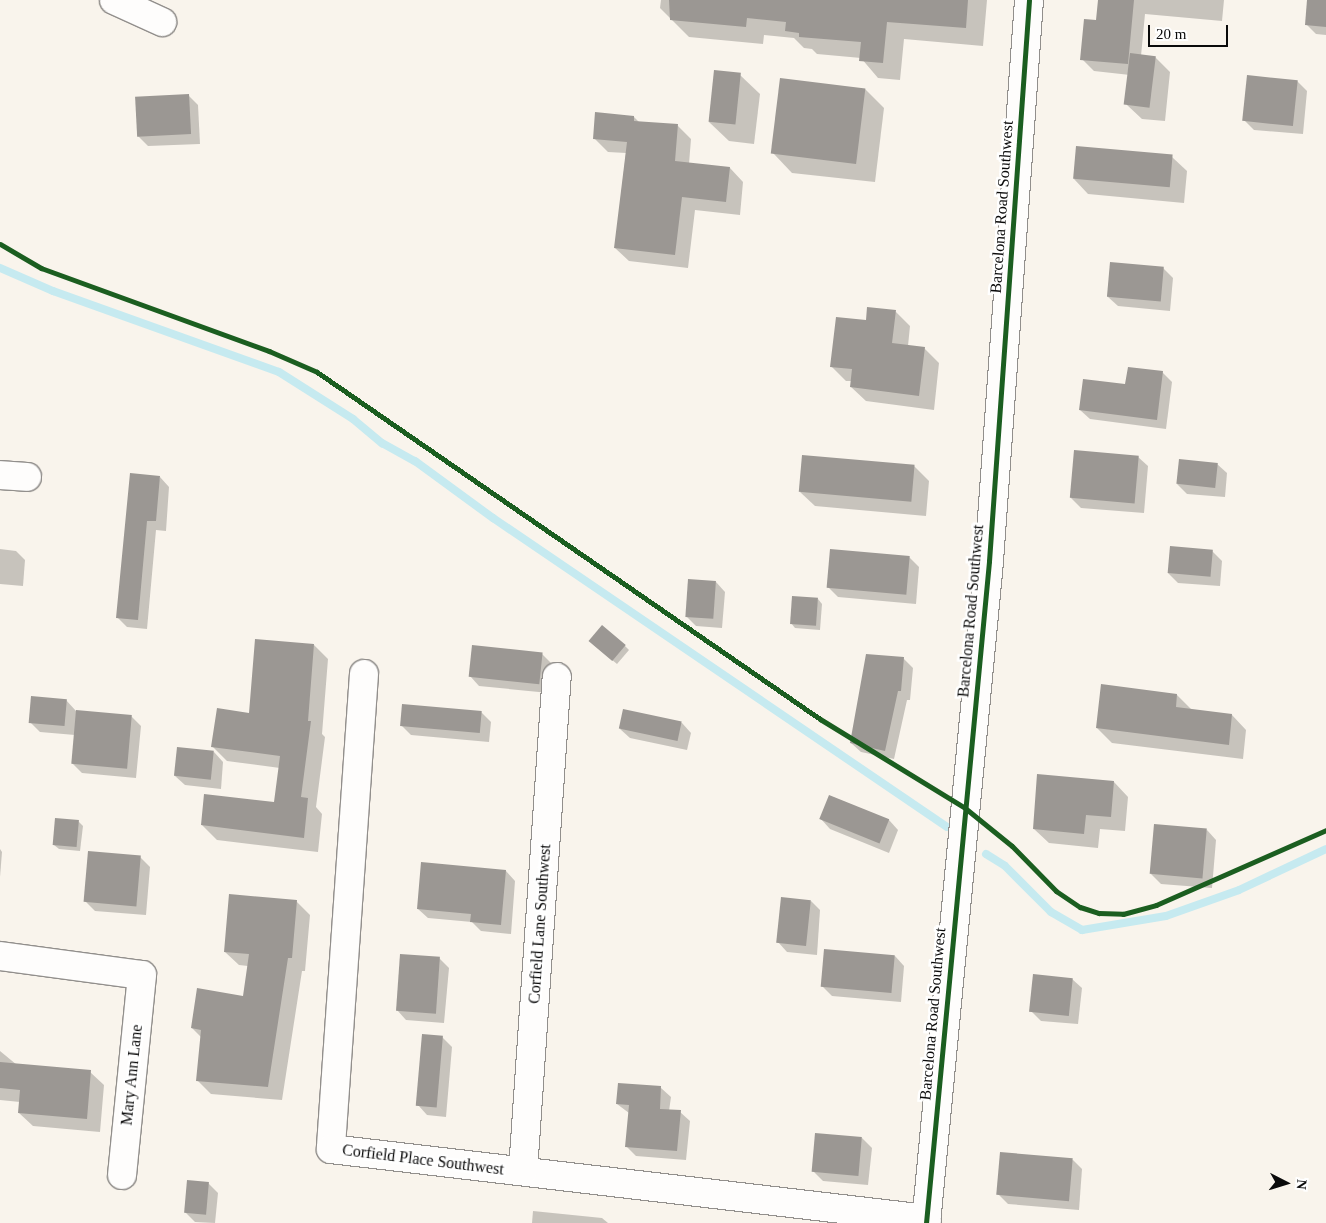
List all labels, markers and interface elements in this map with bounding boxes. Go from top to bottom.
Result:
scale bar [1151,15,1231,47]
text: 20 m [1156,26,1186,42]
street label: Barcelona Road Southwest [986,120,1018,294]
street label: Barcelona Road Southwest [954,524,988,698]
street label: Corfield Lane Southwest [525,844,555,1004]
street label: Barcelona Road Southwest [916,927,950,1101]
street label: Mary Ann Lane [117,1023,147,1127]
street label: Corfield Place Southwest [341,1141,505,1179]
north arrow [1261,1158,1311,1208]
text: N [1294,1179,1309,1190]

